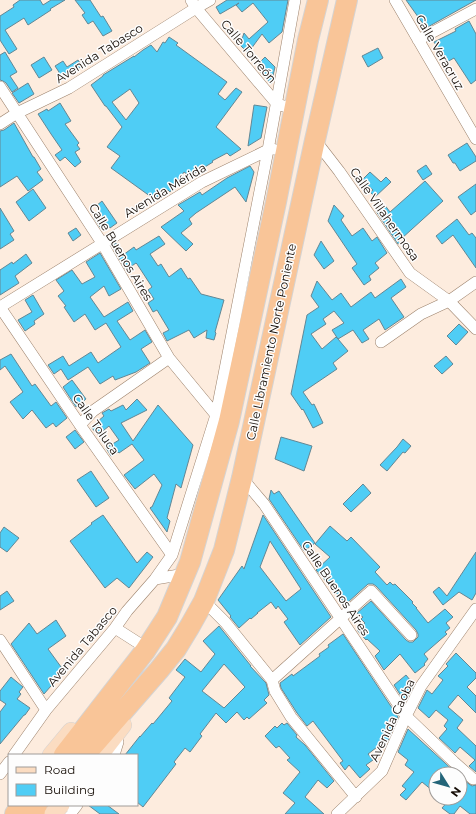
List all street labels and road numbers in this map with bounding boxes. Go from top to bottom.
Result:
street label: Calle Veracruz [412,12,468,92]
street label: Calle Torreón [218,16,280,86]
street label: Avenida Tabasco [52,20,146,86]
street label: Avenida Mérida [121,160,209,220]
street label: Calle Villahermosa [347,164,423,264]
street label: Calle Buenos Aires [86,201,156,304]
street label: Calle Libramiento Norte Poniente [243,242,299,442]
street label: Calle Toluca [69,391,123,457]
street label: Calle Buenos Aires [299,538,373,638]
street label: Avenida Tabasco [44,603,120,689]
street label: Avenida Caoba [366,676,418,764]

